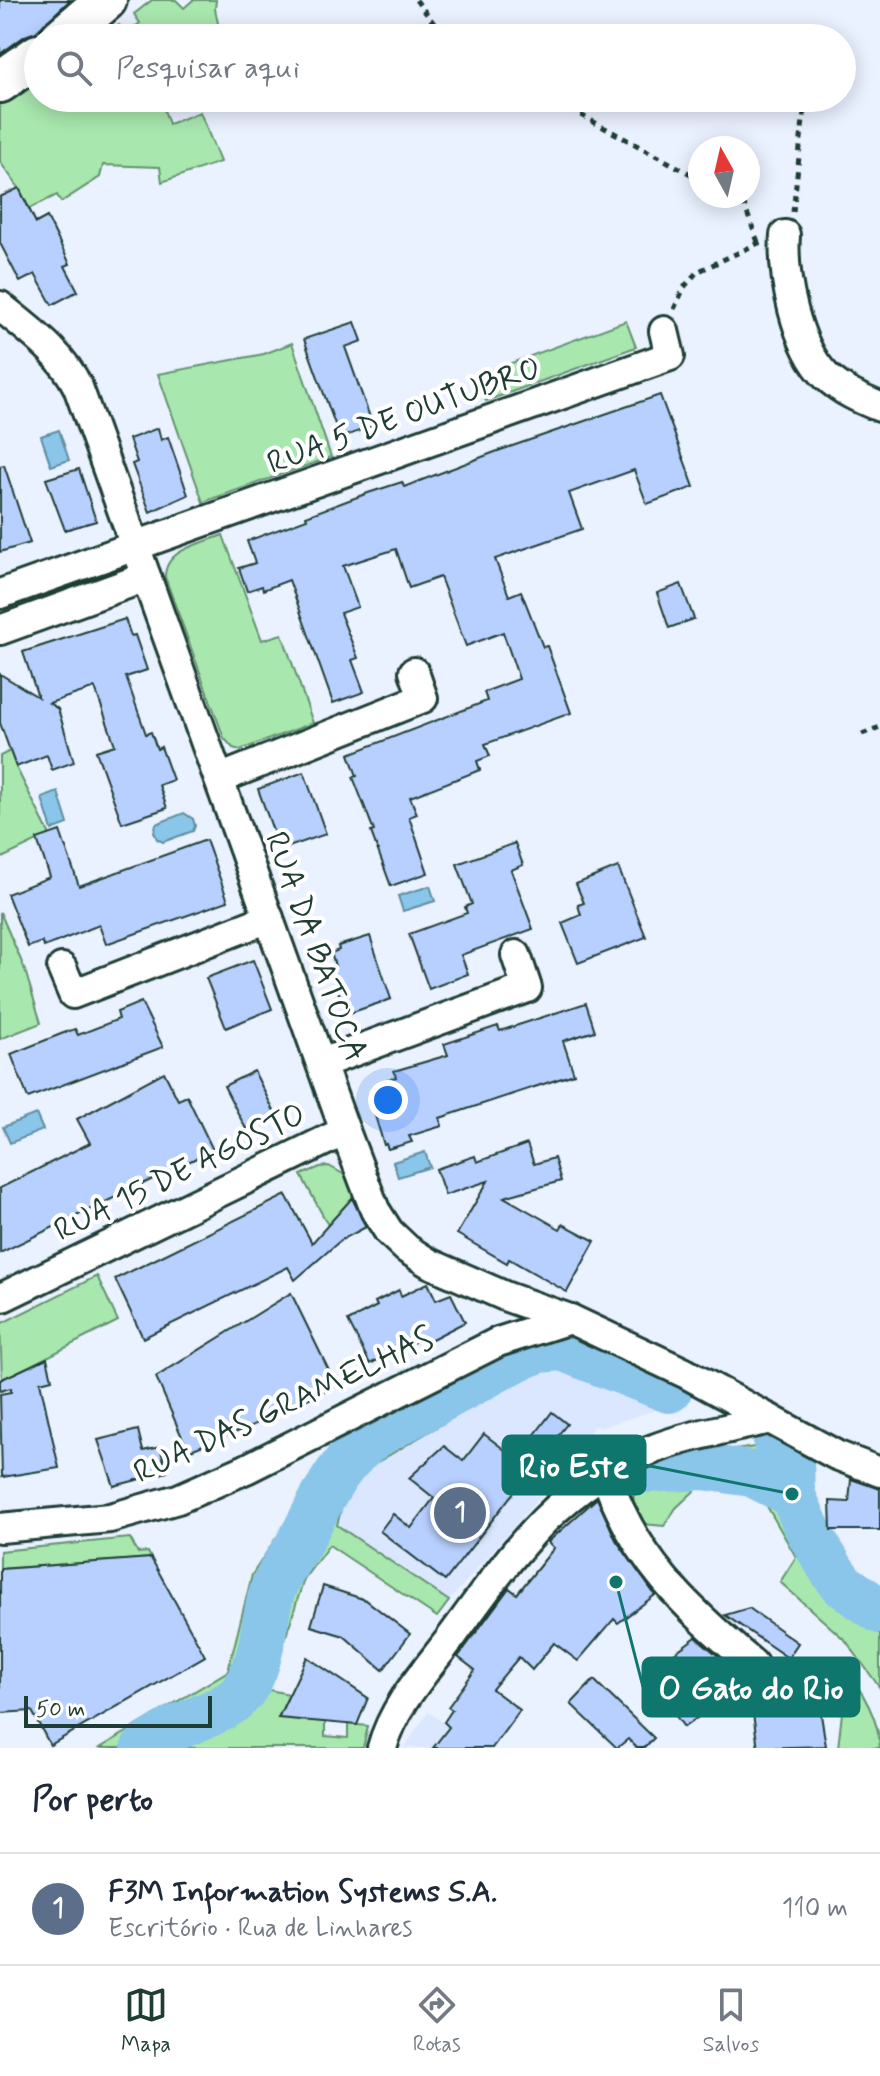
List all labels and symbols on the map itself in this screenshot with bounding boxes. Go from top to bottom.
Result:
north arrow [688,136,760,208]
street label: RUA 5 DE OUTUBRO [262,347,546,485]
street label: RUA DA BATOCA [254,826,376,1068]
your location [368,1080,408,1120]
street label: RUA 15 DE AGOSTO [47,1094,313,1252]
street label: RUA DAS GRAMELHAS [127,1318,441,1494]
callout: Rio Este [503,1436,645,1494]
text: Rio Este [519,1445,629,1490]
pin: 1 [434,1483,486,1543]
callout: O Gato do Rio [643,1658,859,1716]
text: O Gato do Rio [658,1667,844,1712]
scale bar [24,1692,212,1728]

